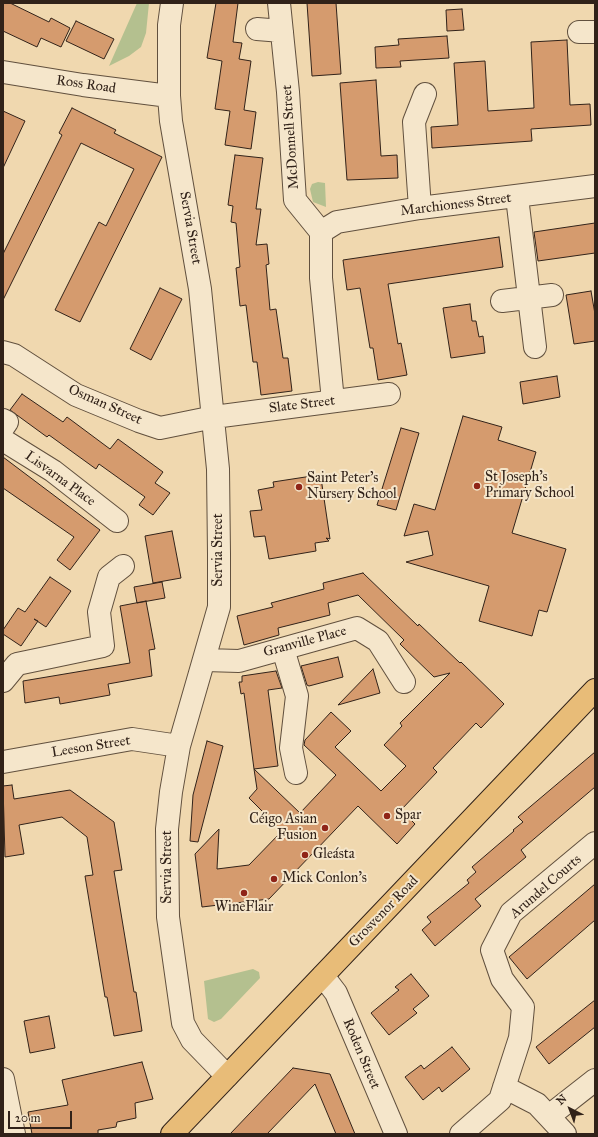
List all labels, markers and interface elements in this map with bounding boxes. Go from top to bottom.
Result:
street label: Ross Road [55,73,117,97]
street label: McDonnell Street [279,84,303,190]
street label: Servia Street [175,190,205,266]
street label: Marchioness Street [400,190,512,220]
street label: Osman Street [66,381,144,429]
street label: Slate Street [268,393,336,417]
street label: Lisvarna Place [21,448,99,510]
place label: St Joseph's Primary School [485,470,574,502]
place label: Saint Peter's Nursery School [307,471,397,504]
marker: St Joseph's Primary School [472,481,482,491]
marker: Saint Peter's Nursery School [294,482,304,492]
street label: Servia Street [211,513,227,587]
street label: Granville Place [262,623,348,661]
street label: Leeson Street [50,732,132,762]
place label: Spar [395,808,421,824]
marker: Spar [382,811,392,821]
place label: Céigo Asian Fusion [249,812,317,844]
marker: Céigo Asian Fusion [320,823,330,833]
street label: Servia Street [160,830,176,904]
place label: Gleásta [313,847,355,863]
marker: Gleásta [300,850,310,860]
street label: Arundel Courts [507,851,585,923]
place label: Mick Conlon’s [282,871,367,887]
street label: Grosvenor Road [346,873,422,951]
marker: Mick Conlon’s [269,874,279,884]
marker: WineFlair [239,888,249,898]
place label: WineFlair [215,900,273,916]
street label: Roden Street [339,1016,383,1092]
north arrow [550,1089,590,1129]
text: N [554,1092,569,1108]
scale bar [10,1103,74,1129]
text: 20 m [15,1111,41,1125]

